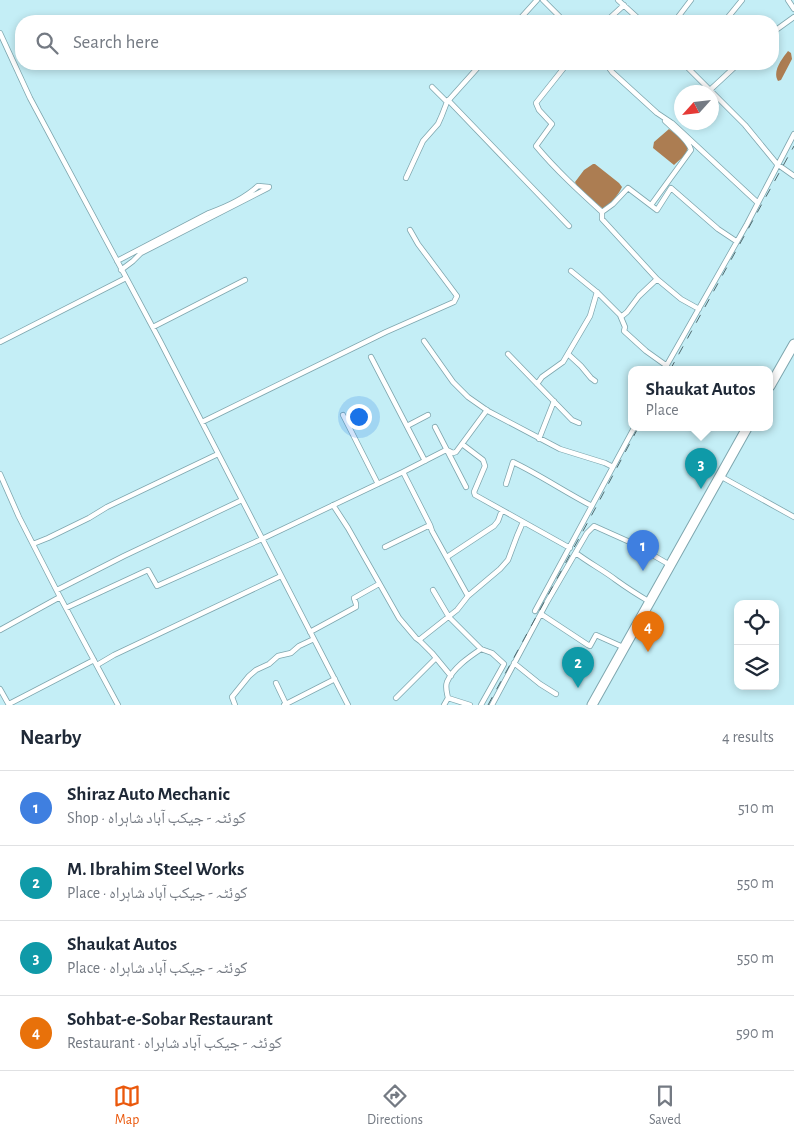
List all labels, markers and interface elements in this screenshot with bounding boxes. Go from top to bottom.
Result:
search box [15,15,779,70]
icon: search [33,29,61,57]
text: Search here [73,33,159,52]
north arrow [674,85,719,130]
popup [628,366,773,431]
text: Shaukat Autos [646,380,755,399]
text: Place [646,402,679,418]
your location [346,404,372,430]
pin: 3 [685,448,717,489]
pin: 1 [627,530,659,571]
map controls [734,600,779,690]
button: locate [734,600,779,645]
pin: 4 [632,611,664,652]
button: layers [734,645,779,690]
pin: 2 [562,647,594,688]
text: Nearby [20,727,81,748]
text: 4 results [722,729,774,745]
text: Shiraz Auto Mechanic [67,785,230,804]
text: 1 [33,800,39,816]
text: 510 m [738,800,774,816]
text: Shop · کوئٹہ - جیکب آباد شاہراہ [67,810,246,826]
text: M. Ibrahim Steel Works [67,860,244,879]
text: 2 [32,875,40,891]
text: 550 m [737,875,774,891]
text: Place · کوئٹہ - جیکب آباد شاہراہ [67,885,247,901]
text: Shaukat Autos [67,935,177,954]
text: 3 [33,950,39,966]
text: 550 m [737,950,774,966]
text: Place · کوئٹہ - جیکب آباد شاہراہ [67,960,247,976]
text: Sohbat-e-Sobar Restaurant [67,1010,273,1029]
text: 4 [32,1025,40,1041]
text: 590 m [736,1025,774,1041]
text: Restaurant · کوئٹہ - جیکب آباد شاہراہ [67,1035,282,1051]
tab: Map [113,1082,141,1129]
tab: Directions [367,1082,423,1129]
tab: Saved [649,1082,681,1129]

